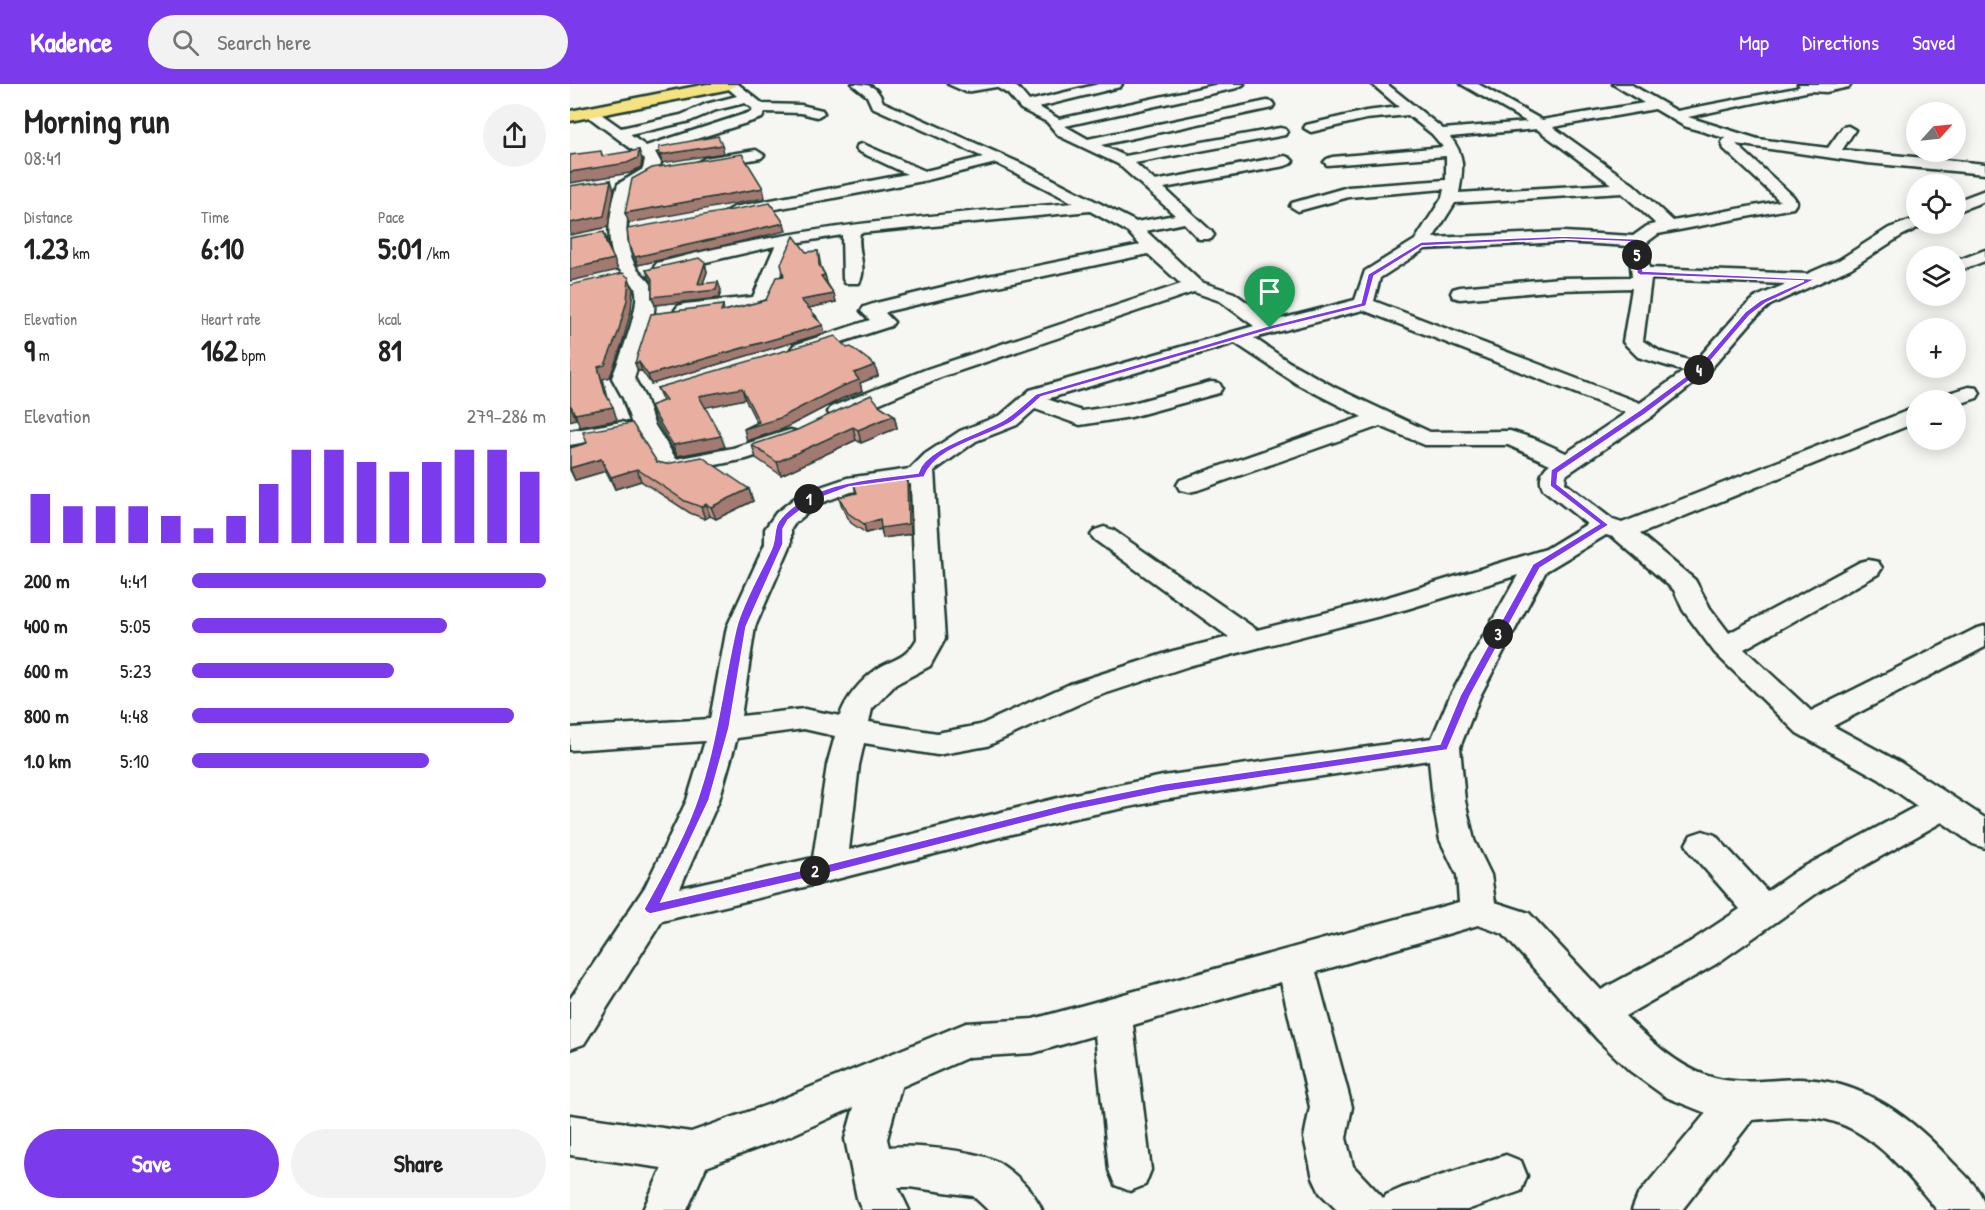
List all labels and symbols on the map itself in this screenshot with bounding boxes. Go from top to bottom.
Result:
north arrow [1906,102,1966,162]
pin: 5 [1622,240,1652,270]
pin [1244,266,1295,328]
pin: 4 [1684,355,1714,385]
pin: 1 [794,484,824,514]
pin: 3 [1483,619,1513,649]
pin: 2 [800,856,830,886]

